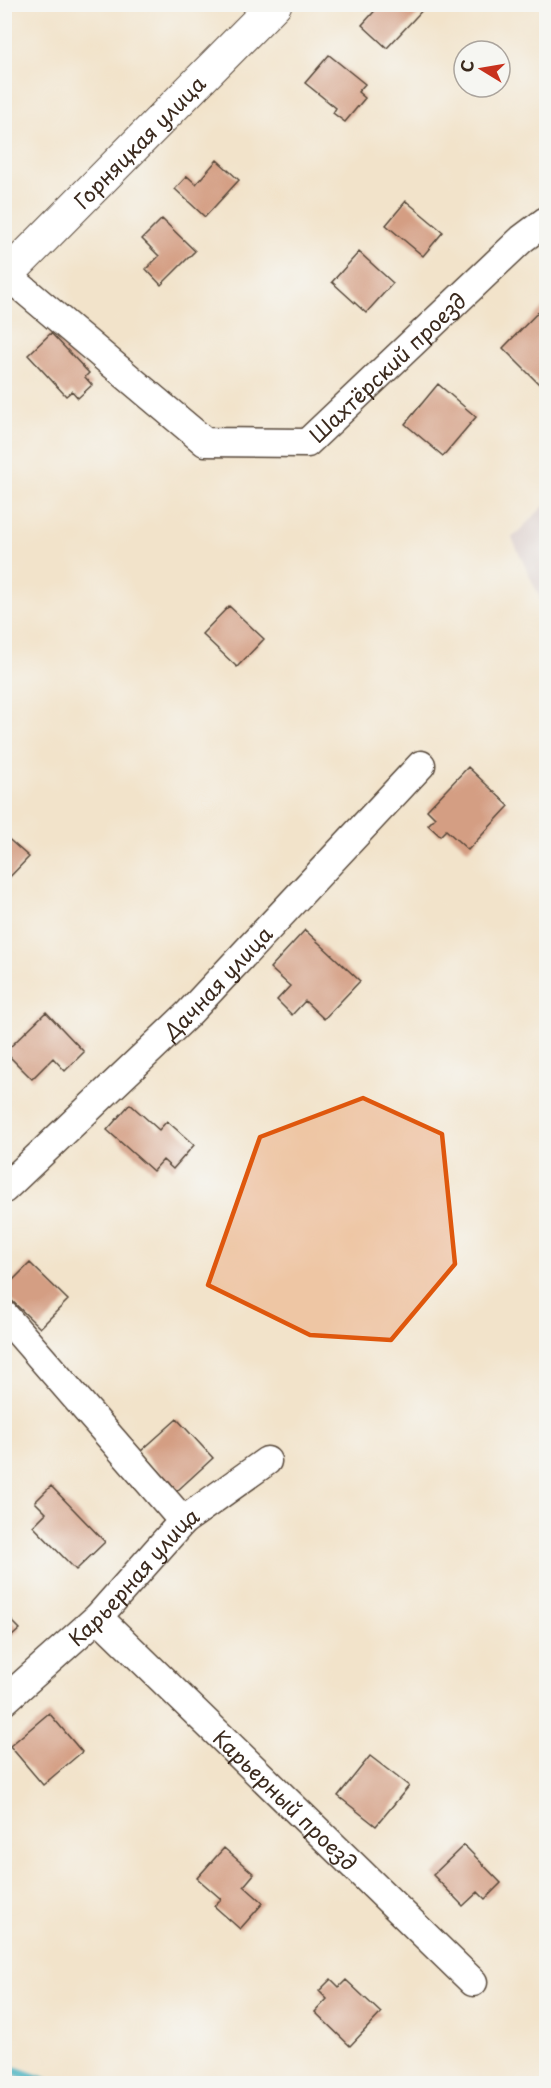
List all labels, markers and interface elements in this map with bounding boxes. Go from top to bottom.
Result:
north arrow [452,39,512,99]
text: С [453,58,479,74]
street label: Горняцкая улица [66,67,213,215]
street label: Шахтёрский проезд [301,284,473,450]
street label: Дачная улица [154,918,280,1047]
street label: Карьерная улица [61,1498,206,1653]
street label: Карьерный проезд [206,1722,365,1878]

